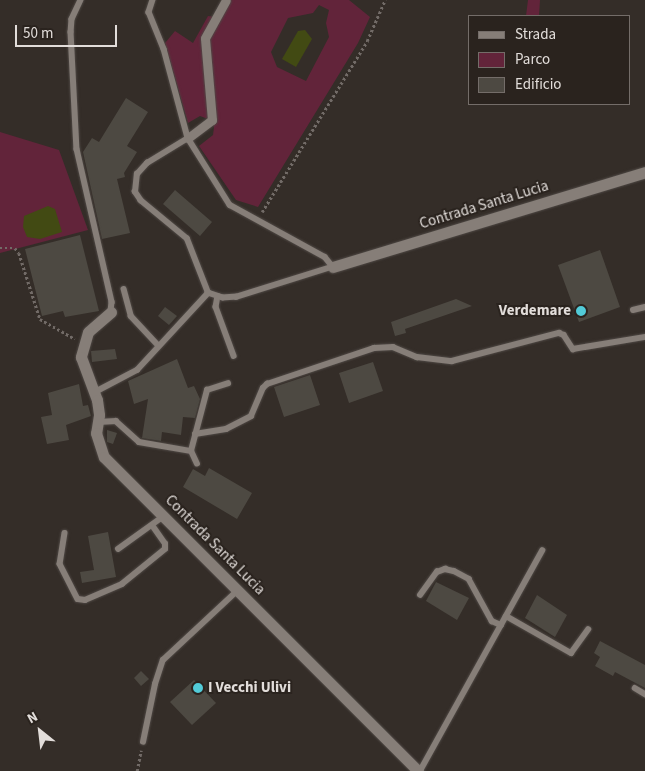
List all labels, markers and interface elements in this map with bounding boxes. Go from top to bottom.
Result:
scale bar [18,15,120,47]
legend [468,15,630,105]
text: 50 m [23,23,53,44]
text: Strada [515,24,556,45]
text: Parco [515,49,550,70]
text: Edificio [515,74,562,95]
street label: Contrada Santa Lucia [417,177,551,233]
place label: Verdemare [499,302,571,320]
marker: Verdemare [575,305,587,317]
street label: Contrada Santa Lucia [161,491,269,599]
place label: I Vecchi Ulivi [208,679,291,697]
marker: I Vecchi Ulivi [192,682,204,694]
north arrow [15,706,65,756]
text: N [24,707,42,729]

